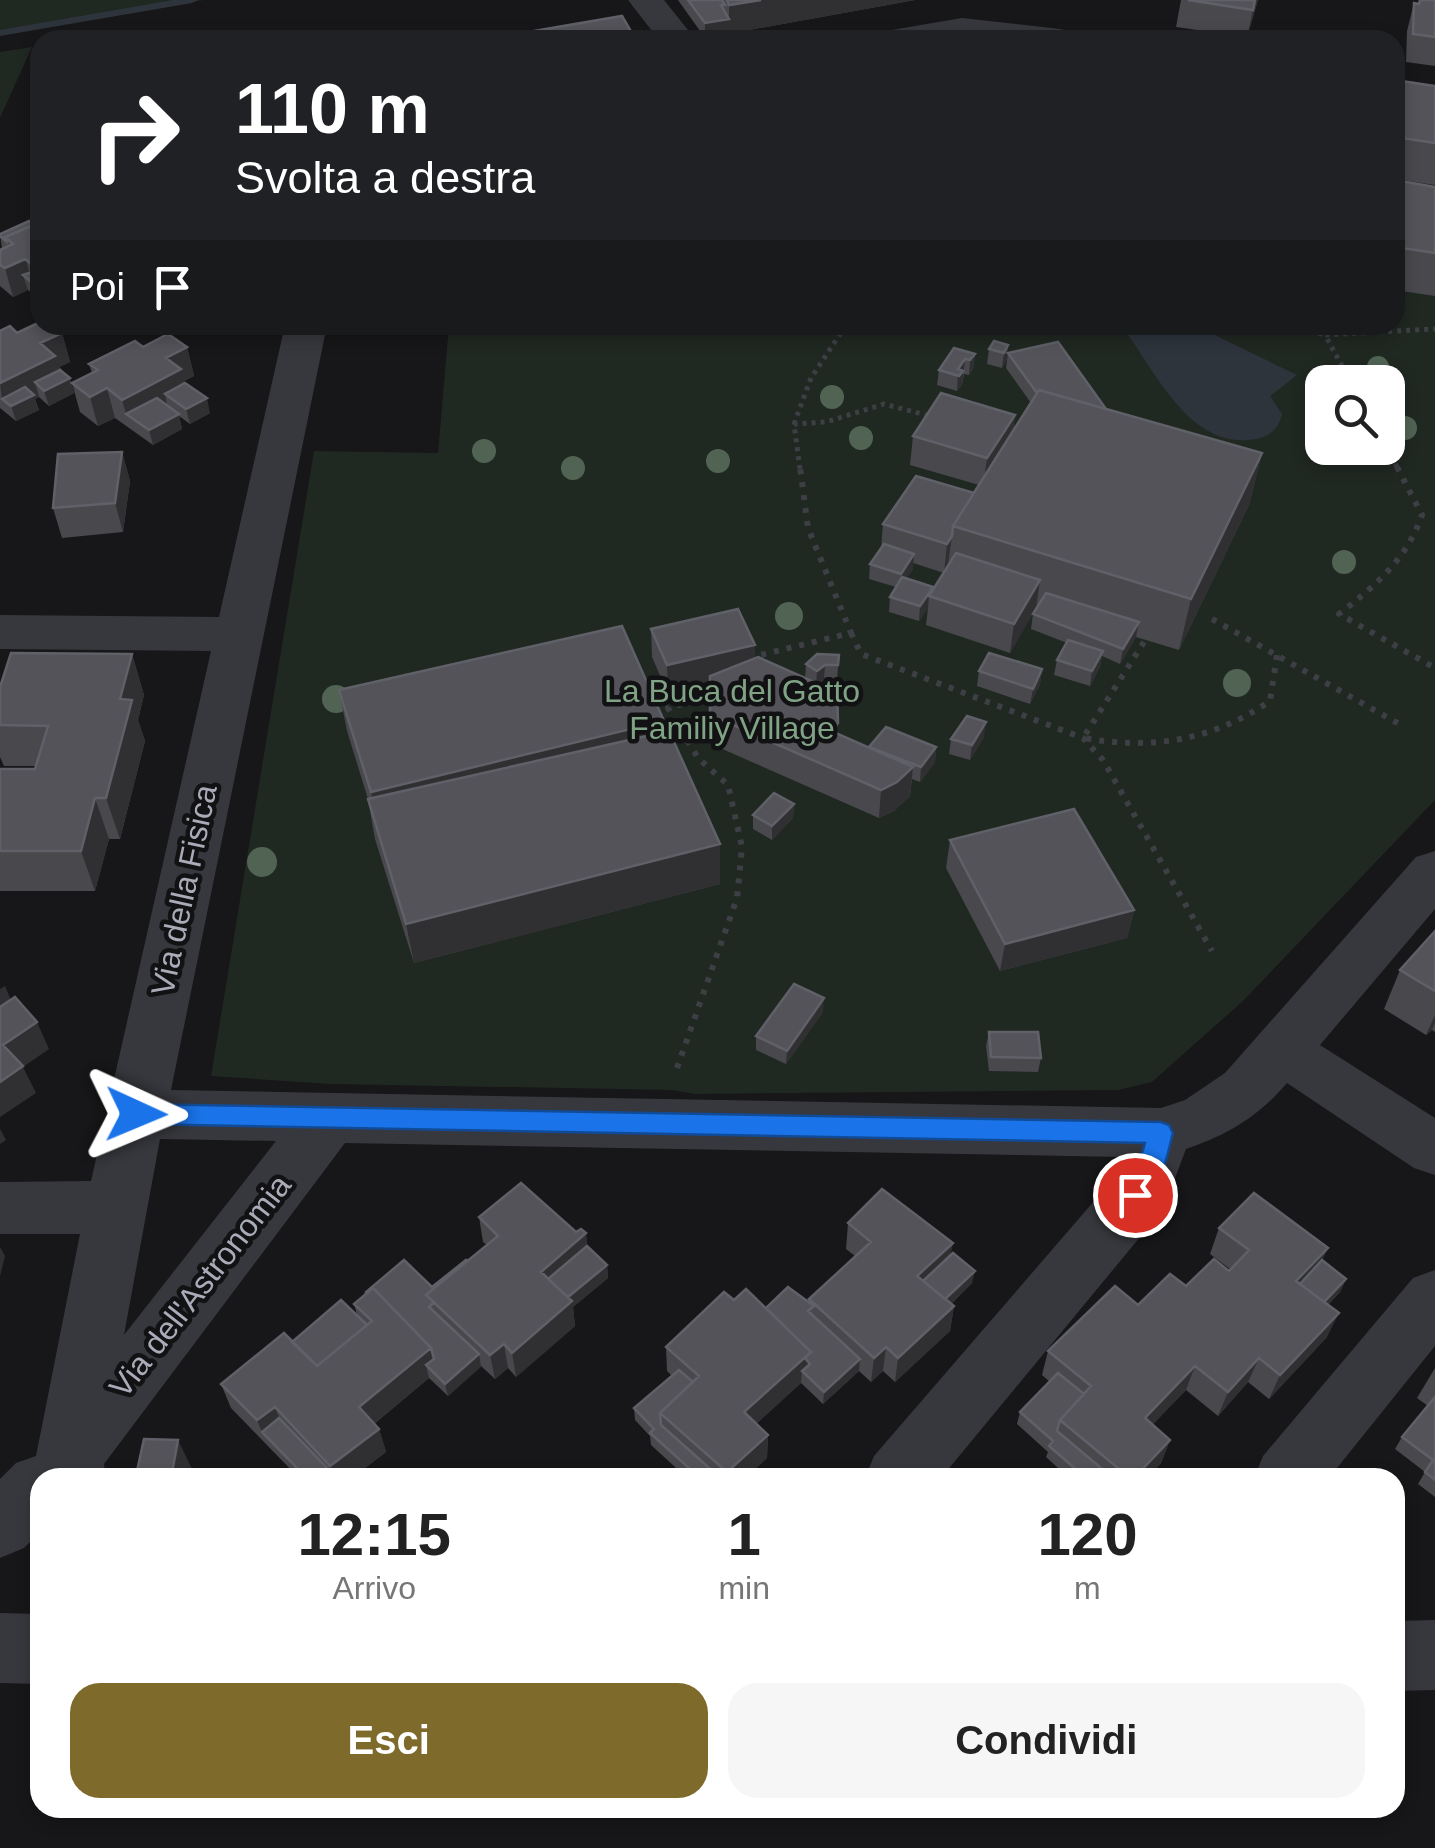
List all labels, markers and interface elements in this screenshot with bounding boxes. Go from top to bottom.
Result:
icon: right [70,70,200,200]
text: 110 m [235,70,430,148]
text: Svolta a destra [235,152,535,203]
icon: arrive [145,260,200,315]
text: Poi [70,266,125,308]
map controls [1305,365,1405,465]
button: search [1305,365,1405,465]
park label: La Buca del Gatto Familiy Village [604,673,860,746]
street label: Via della Fisica [144,781,224,999]
position arrow [84,1062,188,1166]
pin [1093,1153,1178,1238]
street label: Via dell'Astronomia [102,1167,298,1404]
icon: arrive [1108,1168,1163,1223]
text: 12:15 [297,1501,451,1568]
text: 1 [727,1501,761,1568]
text: 120 [1037,1501,1138,1568]
text: Arrivo [332,1570,416,1606]
text: min [718,1570,770,1606]
text: m [1074,1570,1101,1606]
button: Esci [70,1683,708,1798]
button: Condividi [728,1683,1365,1798]

